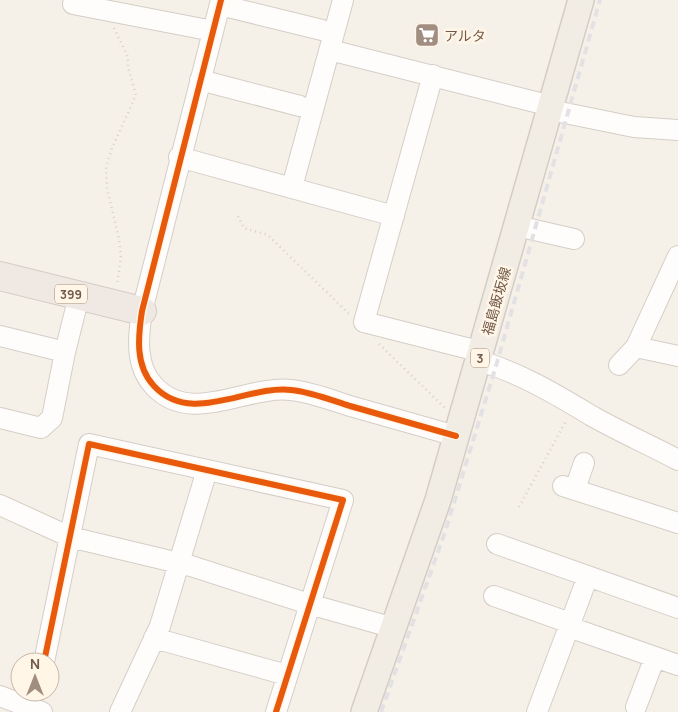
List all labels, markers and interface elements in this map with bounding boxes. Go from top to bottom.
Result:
supermarket icon: アルタ [414,22,440,48]
place label: アルタ [444,26,486,45]
street label: 福島飯坂線 [477,265,515,337]
road number: 399 [55,284,87,304]
road number: 3 [471,348,489,368]
north arrow [10,652,60,702]
text: N [30,654,40,673]

